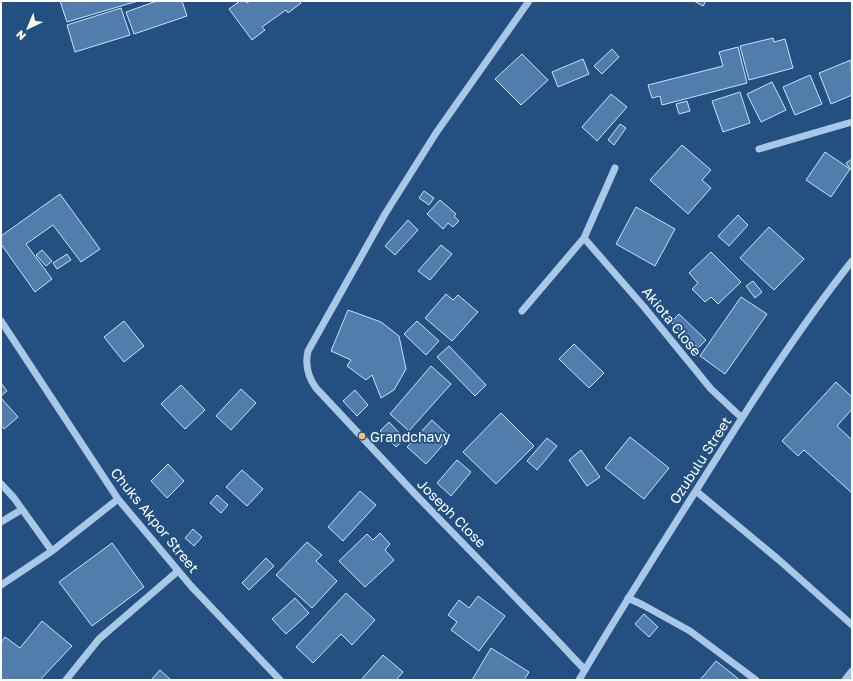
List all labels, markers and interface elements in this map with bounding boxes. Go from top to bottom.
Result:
north arrow [8,8,48,48]
text: N [13,28,28,43]
street label: Akiota Close [639,283,705,359]
street label: Ozubulu Street [665,413,735,507]
place label: Grandchavy [370,428,450,445]
marker: Grandchavy [357,431,367,441]
street label: Chuks Akpor Street [107,464,203,576]
street label: Joseph Close [414,475,490,551]

